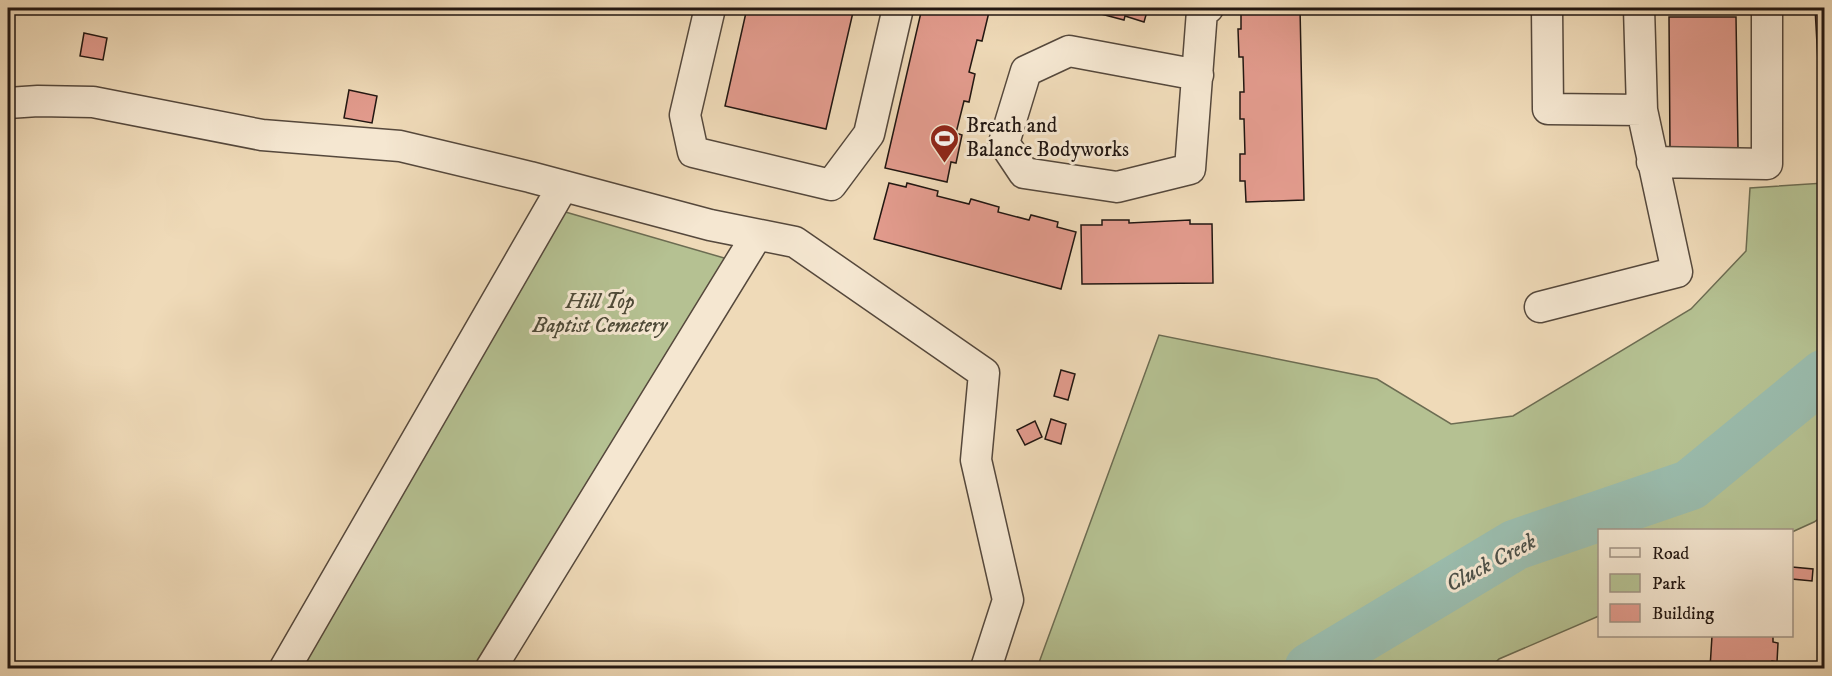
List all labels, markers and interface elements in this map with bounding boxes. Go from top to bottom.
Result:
place label: Breath and Balance Bodyworks [966,113,1129,163]
sports icon: Breath and Balance Bodyworks [929,122,961,164]
park label: Hill Top Baptist Cemetery [532,289,669,339]
water label: Cluck Creek [1441,528,1542,598]
legend [1598,529,1793,637]
text: Road [1652,543,1689,565]
text: Park [1652,573,1686,595]
text: Building [1652,603,1714,625]

